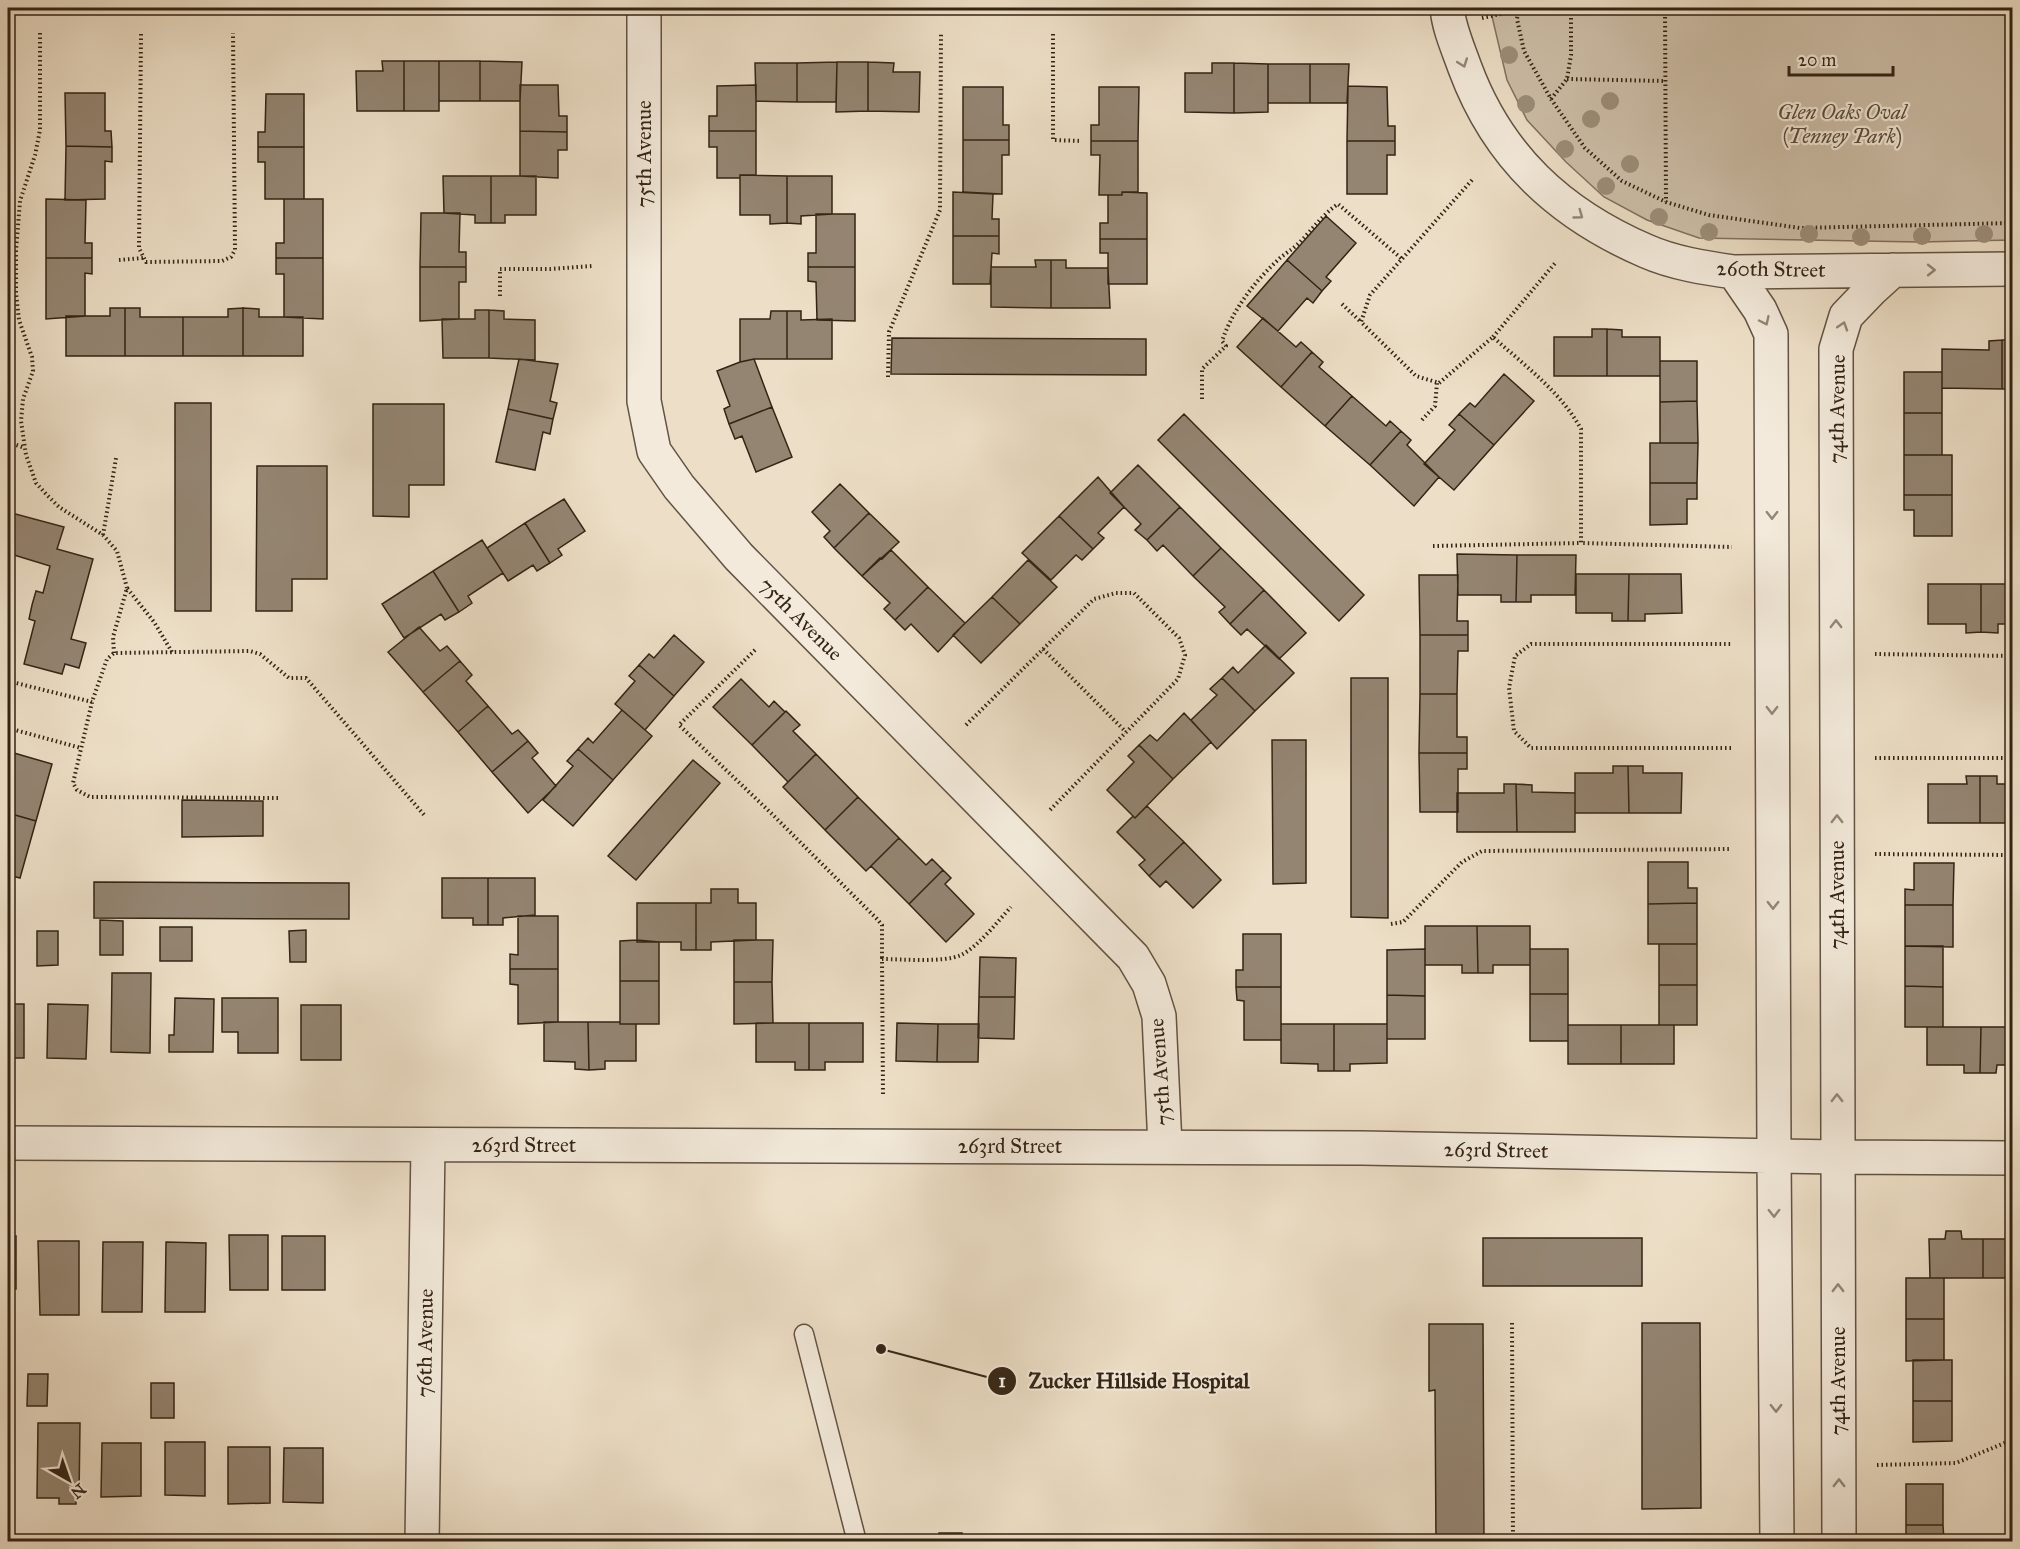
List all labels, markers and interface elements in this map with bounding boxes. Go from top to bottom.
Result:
scale bar [1789,39,1892,77]
text: 20 m [1798,49,1836,71]
one-way arrow [1456,57,1469,68]
park label: Glen Oaks Oval (Tenney Park) [1777,99,1909,149]
street label: 75th Avenue [631,100,657,208]
one-way arrow [1573,208,1584,219]
street label: 260th Street [1716,255,1826,283]
one-way arrow [1926,264,1935,276]
one-way arrow [1758,315,1770,326]
one-way arrow [1836,321,1849,332]
street label: 74th Avenue [1823,354,1851,464]
one-way arrow [1766,510,1778,519]
street label: 75th Avenue [754,572,848,666]
one-way arrow [1830,620,1842,629]
one-way arrow [1766,705,1778,714]
one-way arrow [1831,815,1843,824]
street label: 74th Avenue [1824,840,1850,950]
one-way arrow [1767,900,1779,909]
street label: 75th Avenue [1143,1017,1177,1127]
one-way arrow [1831,1094,1843,1103]
street label: 263rd Street [472,1132,577,1158]
street label: 263rd Street [958,1133,1063,1159]
street label: 263rd Street [1444,1136,1549,1164]
one-way arrow [1768,1208,1780,1217]
one-way arrow [1832,1284,1844,1293]
street label: 76th Avenue [411,1288,439,1398]
street label: 74th Avenue [1825,1326,1851,1436]
callout: Zucker Hillside Hospital [987,1361,1262,1401]
text: Zucker Hillside Hospital [1029,1367,1250,1394]
text: 1 [998,1370,1006,1392]
one-way arrow [1770,1403,1782,1412]
north arrow [39,1450,99,1510]
text: N [67,1479,90,1503]
one-way arrow [1833,1479,1845,1488]

